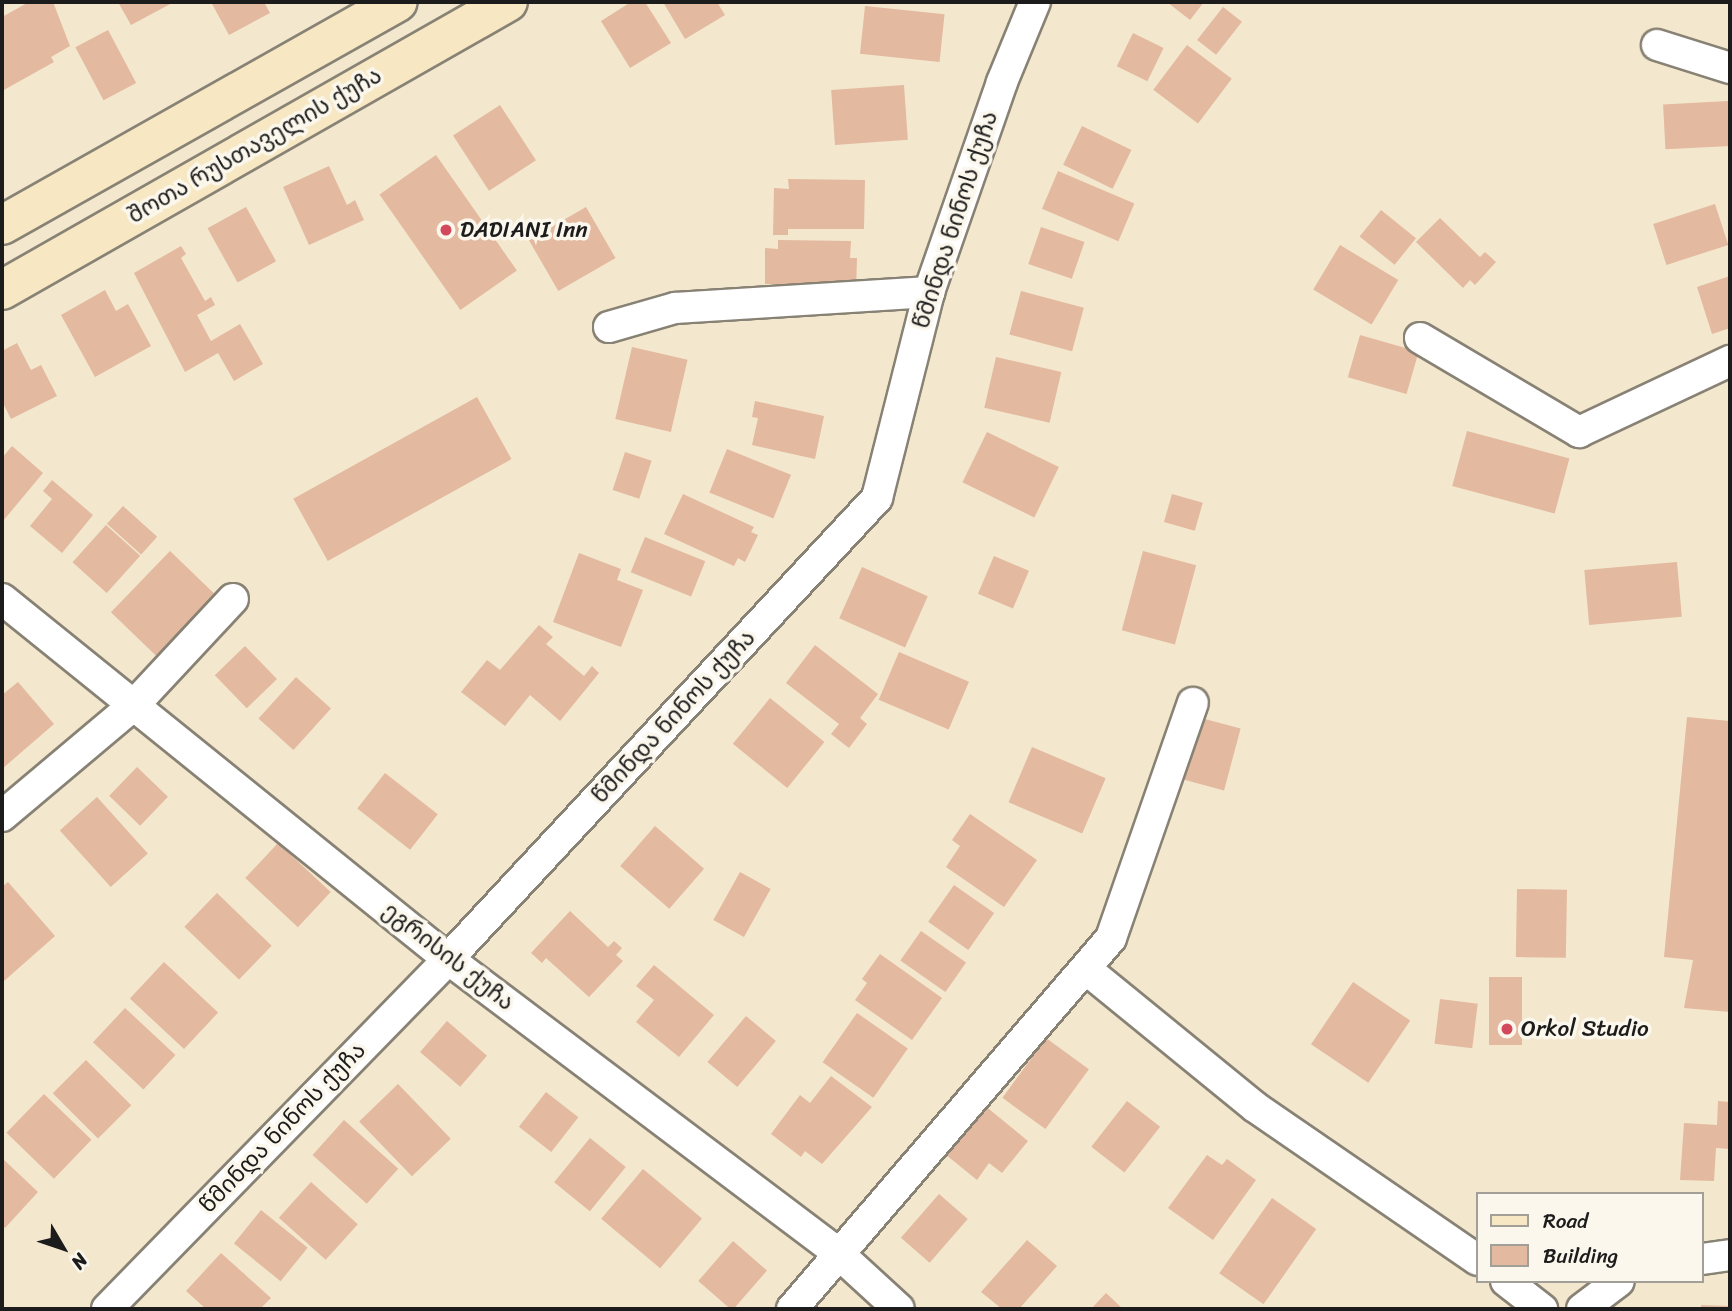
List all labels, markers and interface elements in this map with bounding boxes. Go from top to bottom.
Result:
street label: შოთა რუსთაველის ქუჩა [123,62,387,230]
street label: წმინდა ნინოს ქუჩა [908,108,1004,332]
place label: DADIANI Inn [460,216,590,244]
marker: DADIANI Inn [438,222,454,238]
street label: წმინდა ნინოს ქუჩა [587,625,761,809]
street label: ეგრისის ქუჩა [377,897,519,1017]
place label: Orkol Studio [1521,1015,1648,1043]
marker: Orkol Studio [1499,1021,1515,1037]
street label: წმინდა ნინოს ქუჩა [194,1037,372,1219]
legend [1476,1192,1704,1283]
text: Road [1543,1202,1588,1240]
north arrow [28,1213,98,1283]
text: Building [1543,1237,1618,1275]
text: N [63,1246,97,1277]

